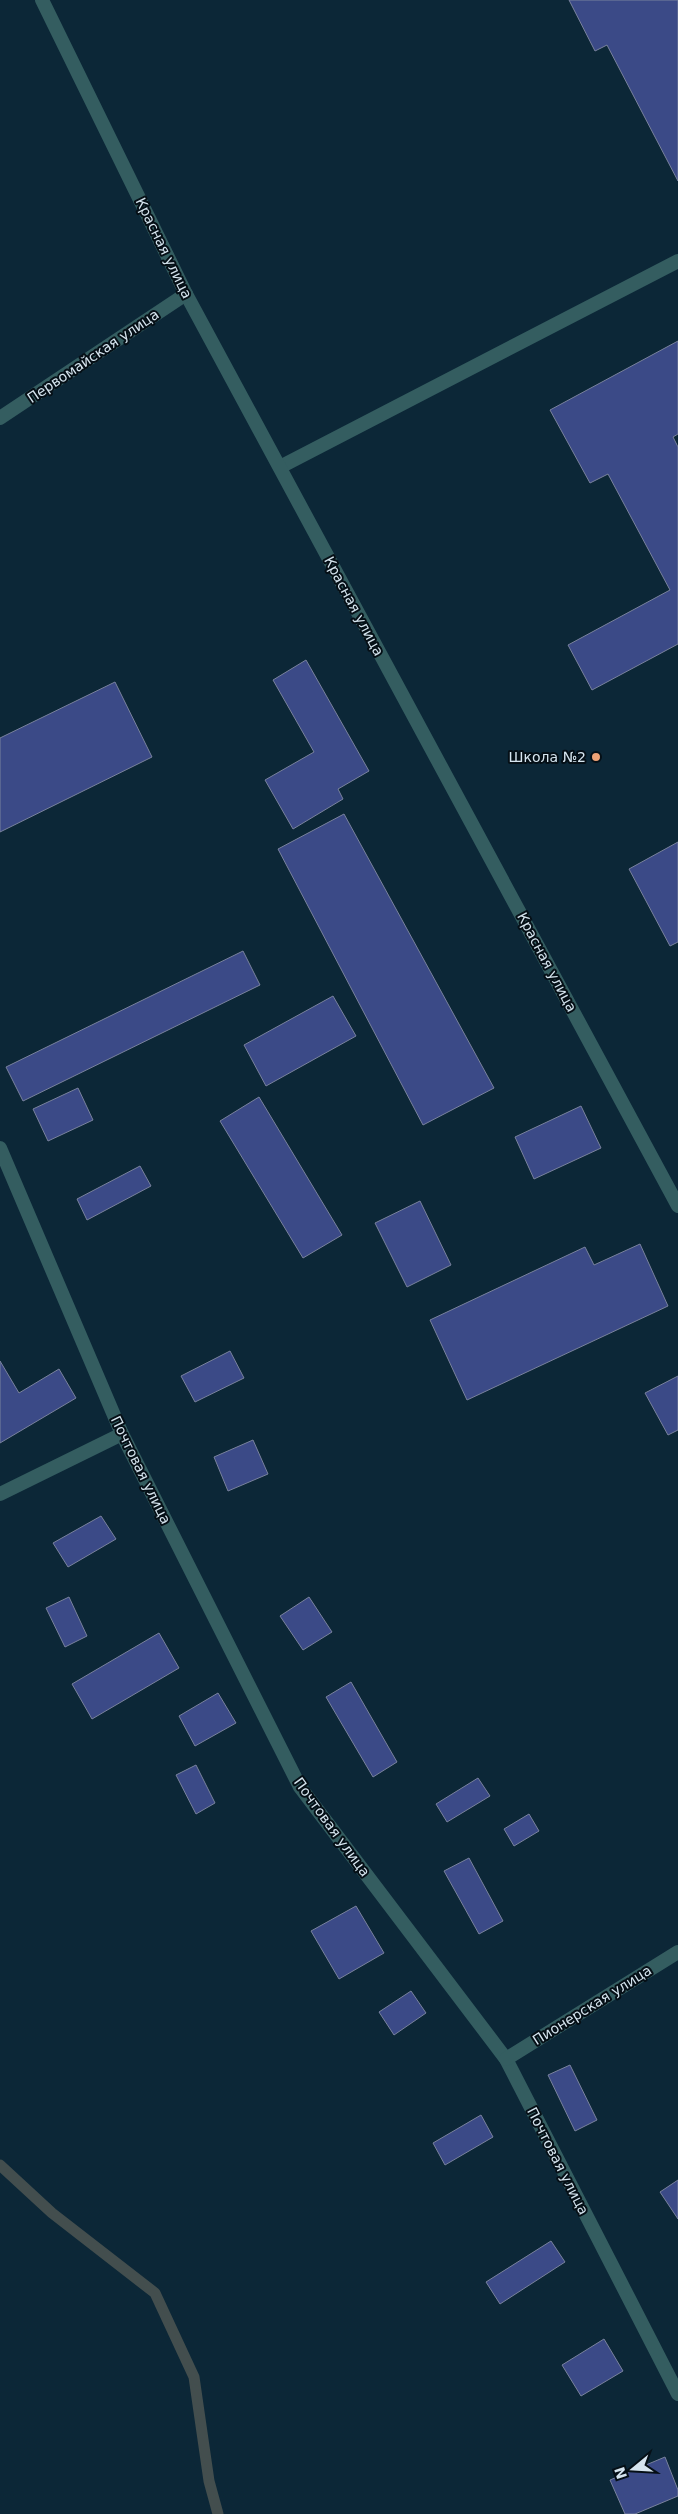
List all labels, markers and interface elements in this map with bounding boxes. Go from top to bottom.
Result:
street label: Красная улица [133,195,195,301]
street label: Первомайская улица [24,306,162,406]
street label: Красная улица [321,554,387,658]
place label: Школа №2 [509,749,586,765]
marker: Школа №2 [590,751,602,763]
street label: Красная улица [514,910,580,1014]
street label: Почтовая улица [108,1413,174,1527]
street label: Почтовая улица [291,1774,373,1880]
street label: Пионерская улица [530,1962,654,2048]
street label: Почтовая улица [524,2105,592,2217]
north arrow [608,2444,658,2494]
text: N [611,2465,630,2481]

